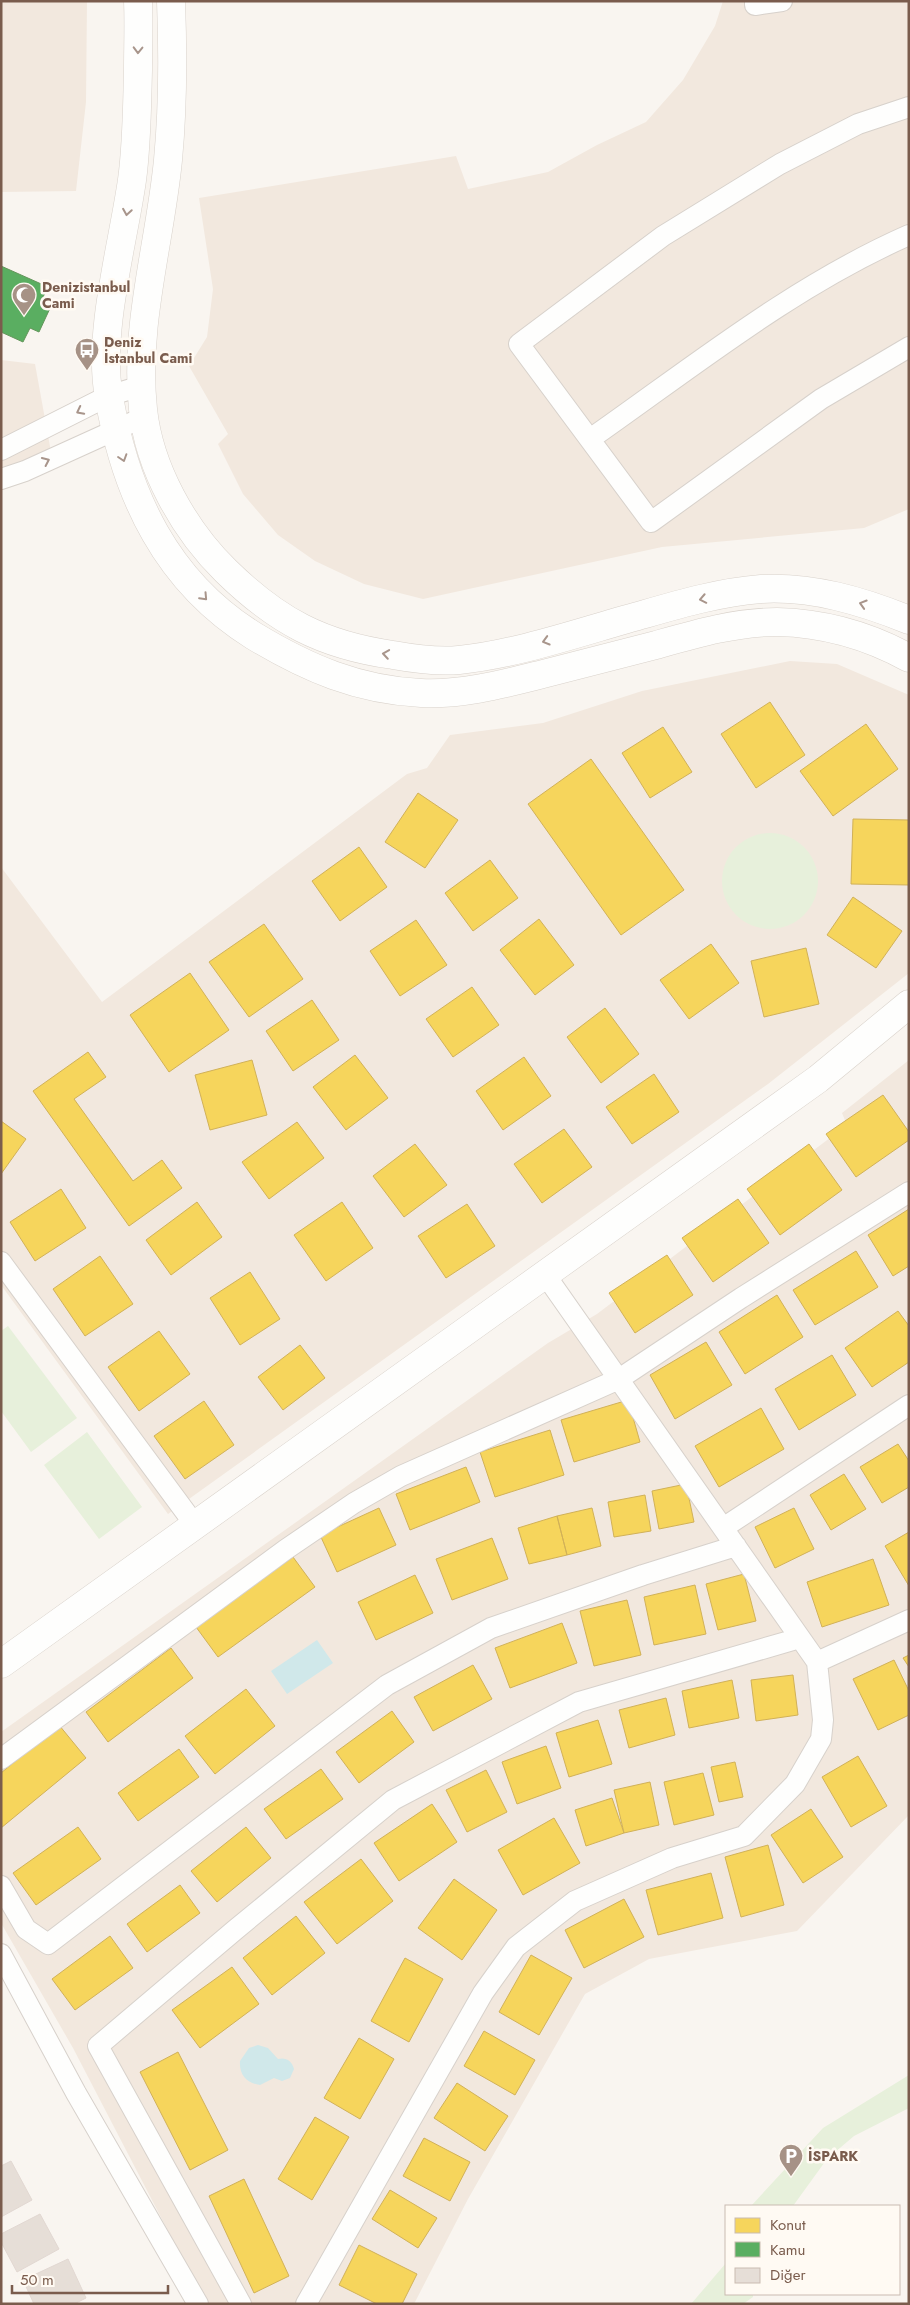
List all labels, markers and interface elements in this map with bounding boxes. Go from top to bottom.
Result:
one-way arrow [133,46,143,54]
one-way arrow [123,207,133,216]
place label: Denizistanbul Cami [42,277,130,313]
mosque icon: Denizistanbul Cami [11,282,37,316]
place label: Deniz İstanbul Cami [104,332,192,368]
bus stop icon: Deniz İstanbul Cami [74,337,100,371]
one-way arrow [76,404,85,415]
one-way arrow [117,454,127,462]
one-way arrow [41,457,50,468]
one-way arrow [198,591,207,600]
one-way arrow [698,593,707,603]
one-way arrow [859,599,868,609]
one-way arrow [541,635,550,646]
one-way arrow [382,650,390,660]
parking icon: İSPARK [778,2143,804,2177]
place label: İSPARK [808,2146,858,2166]
legend [725,2205,900,2295]
text: Konut [770,2214,806,2236]
text: Kamu [770,2239,805,2261]
scale bar [12,2262,169,2294]
text: Diğer [770,2264,806,2286]
text: 50 m [20,2269,54,2291]

